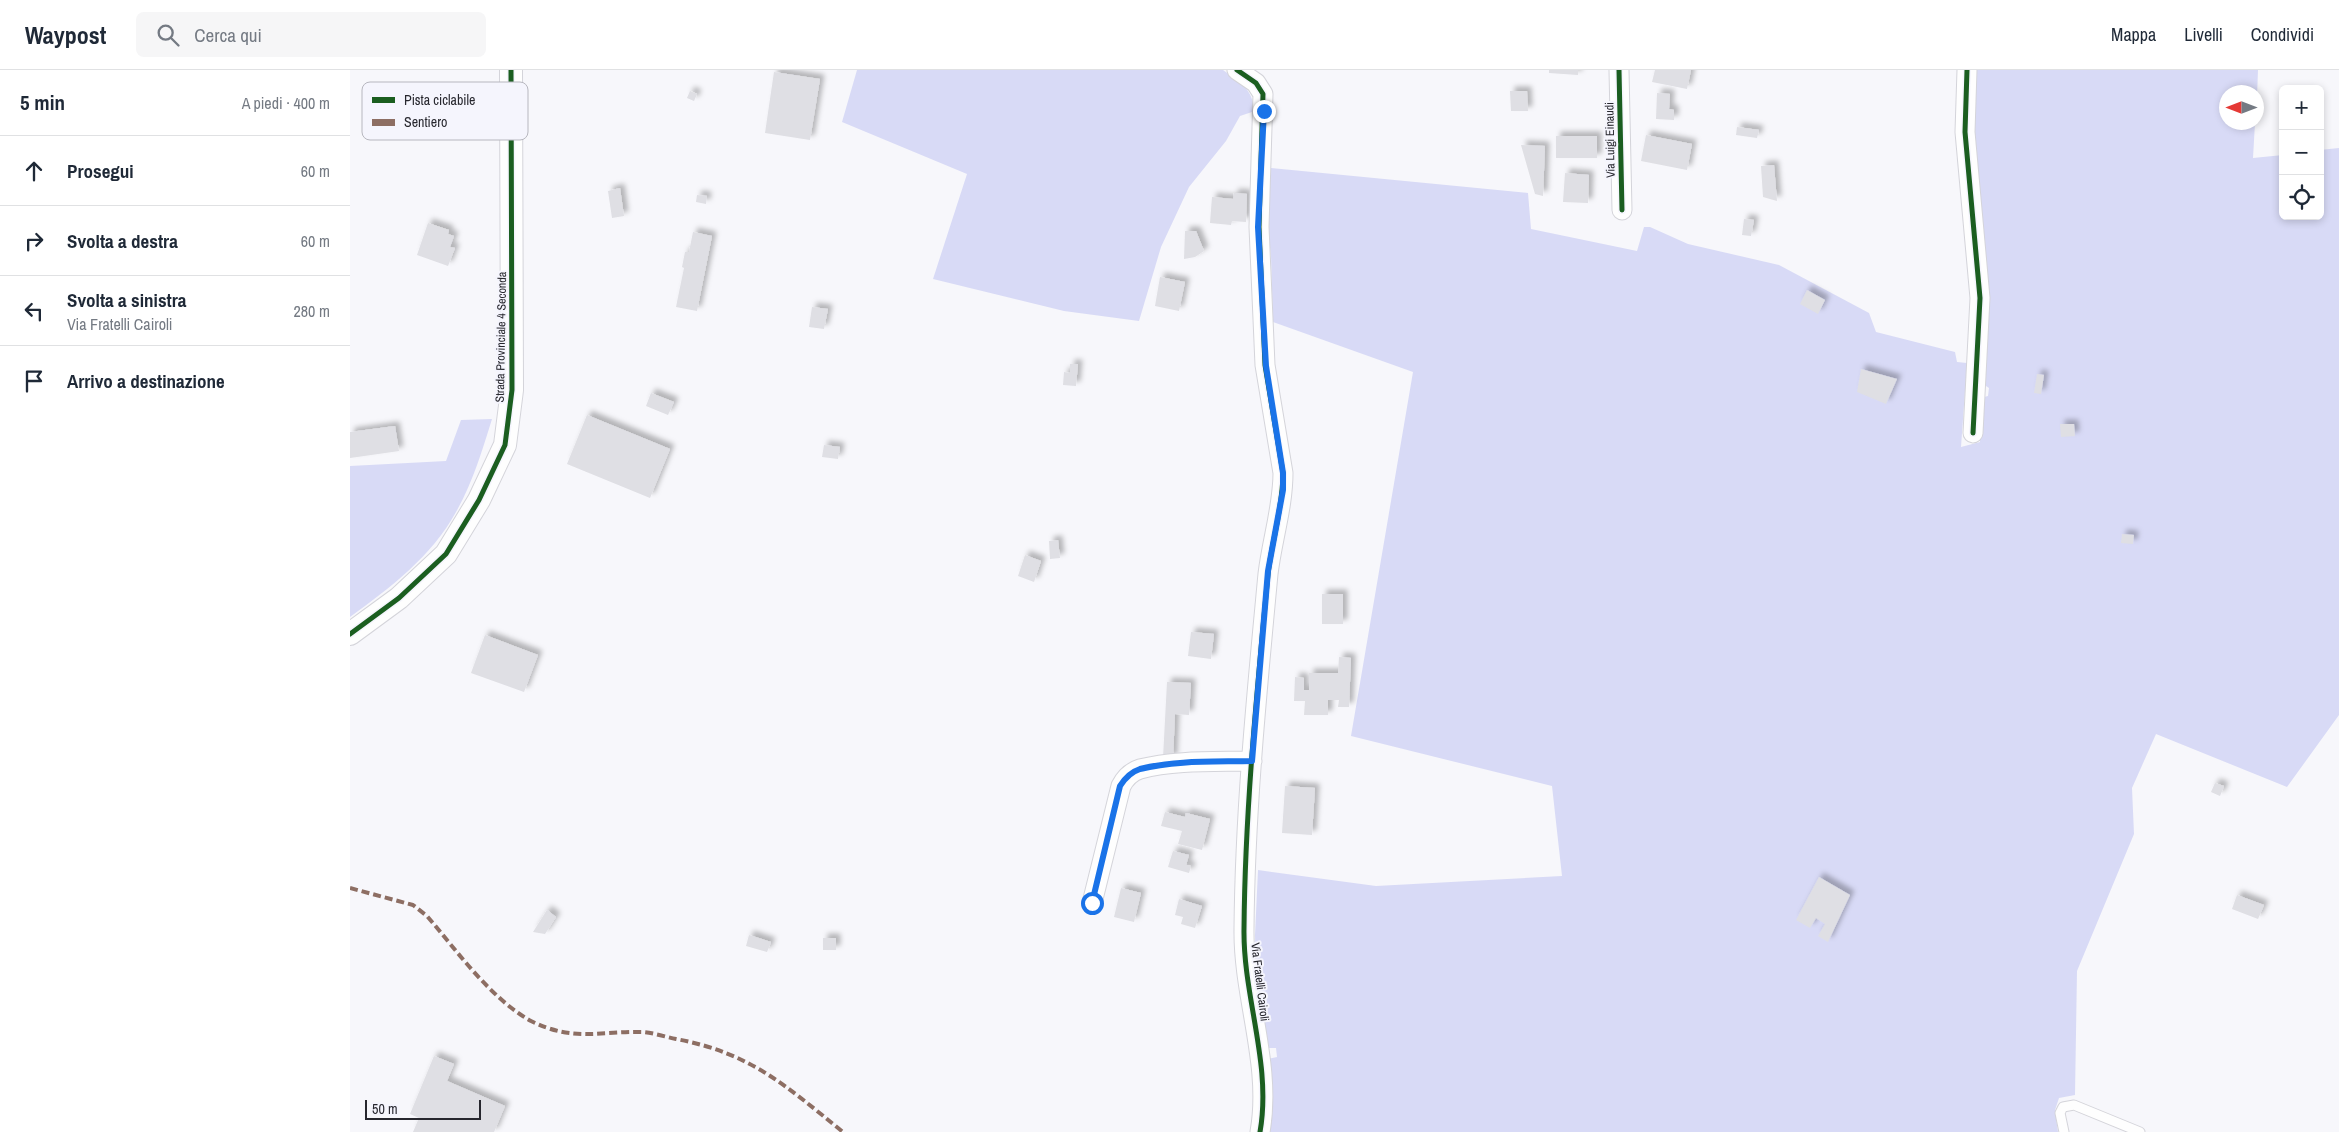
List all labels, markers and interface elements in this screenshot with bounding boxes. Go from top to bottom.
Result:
search box [136,12,486,57]
text: Waypost [25,19,106,51]
icon: search [154,21,182,49]
text: Cerca qui [194,22,262,48]
text: Mappa [2111,22,2156,47]
text: Livelli [2184,22,2223,47]
text: Condividi [2251,22,2314,47]
legend [362,82,528,140]
north arrow [2219,85,2264,130]
map controls [2279,85,2324,220]
button: + [2279,85,2324,130]
text: 5 min [20,88,65,117]
text: Pista ciclabile [404,91,475,109]
text: A piedi · 400 m [242,92,330,114]
route end [1253,100,1276,123]
street label: Via Luigi Einaudi [1601,102,1619,178]
text: Sentiero [404,113,447,131]
button: − [2279,130,2324,175]
icon: ahead [20,157,48,185]
text: Prosegui [67,158,134,184]
text: 60 m [301,160,330,182]
button: locate [2279,175,2324,220]
icon: right [20,227,48,255]
text: Svolta a destra [67,228,178,254]
text: 60 m [301,230,330,252]
street label: Strada Provinciale 4 Seconda [492,271,510,403]
text: Svolta a sinistra [67,287,187,313]
icon: left [20,297,48,325]
text: 280 m [294,300,330,322]
text: Via Fratelli Cairoli [67,313,173,335]
icon: arrive [20,367,48,395]
text: Arrivo a destinazione [67,368,225,394]
route start [1081,892,1104,915]
street label: Via Fratelli Cairoli [1247,942,1273,1022]
scale bar [365,1097,481,1120]
text: 50 m [372,1100,398,1118]

